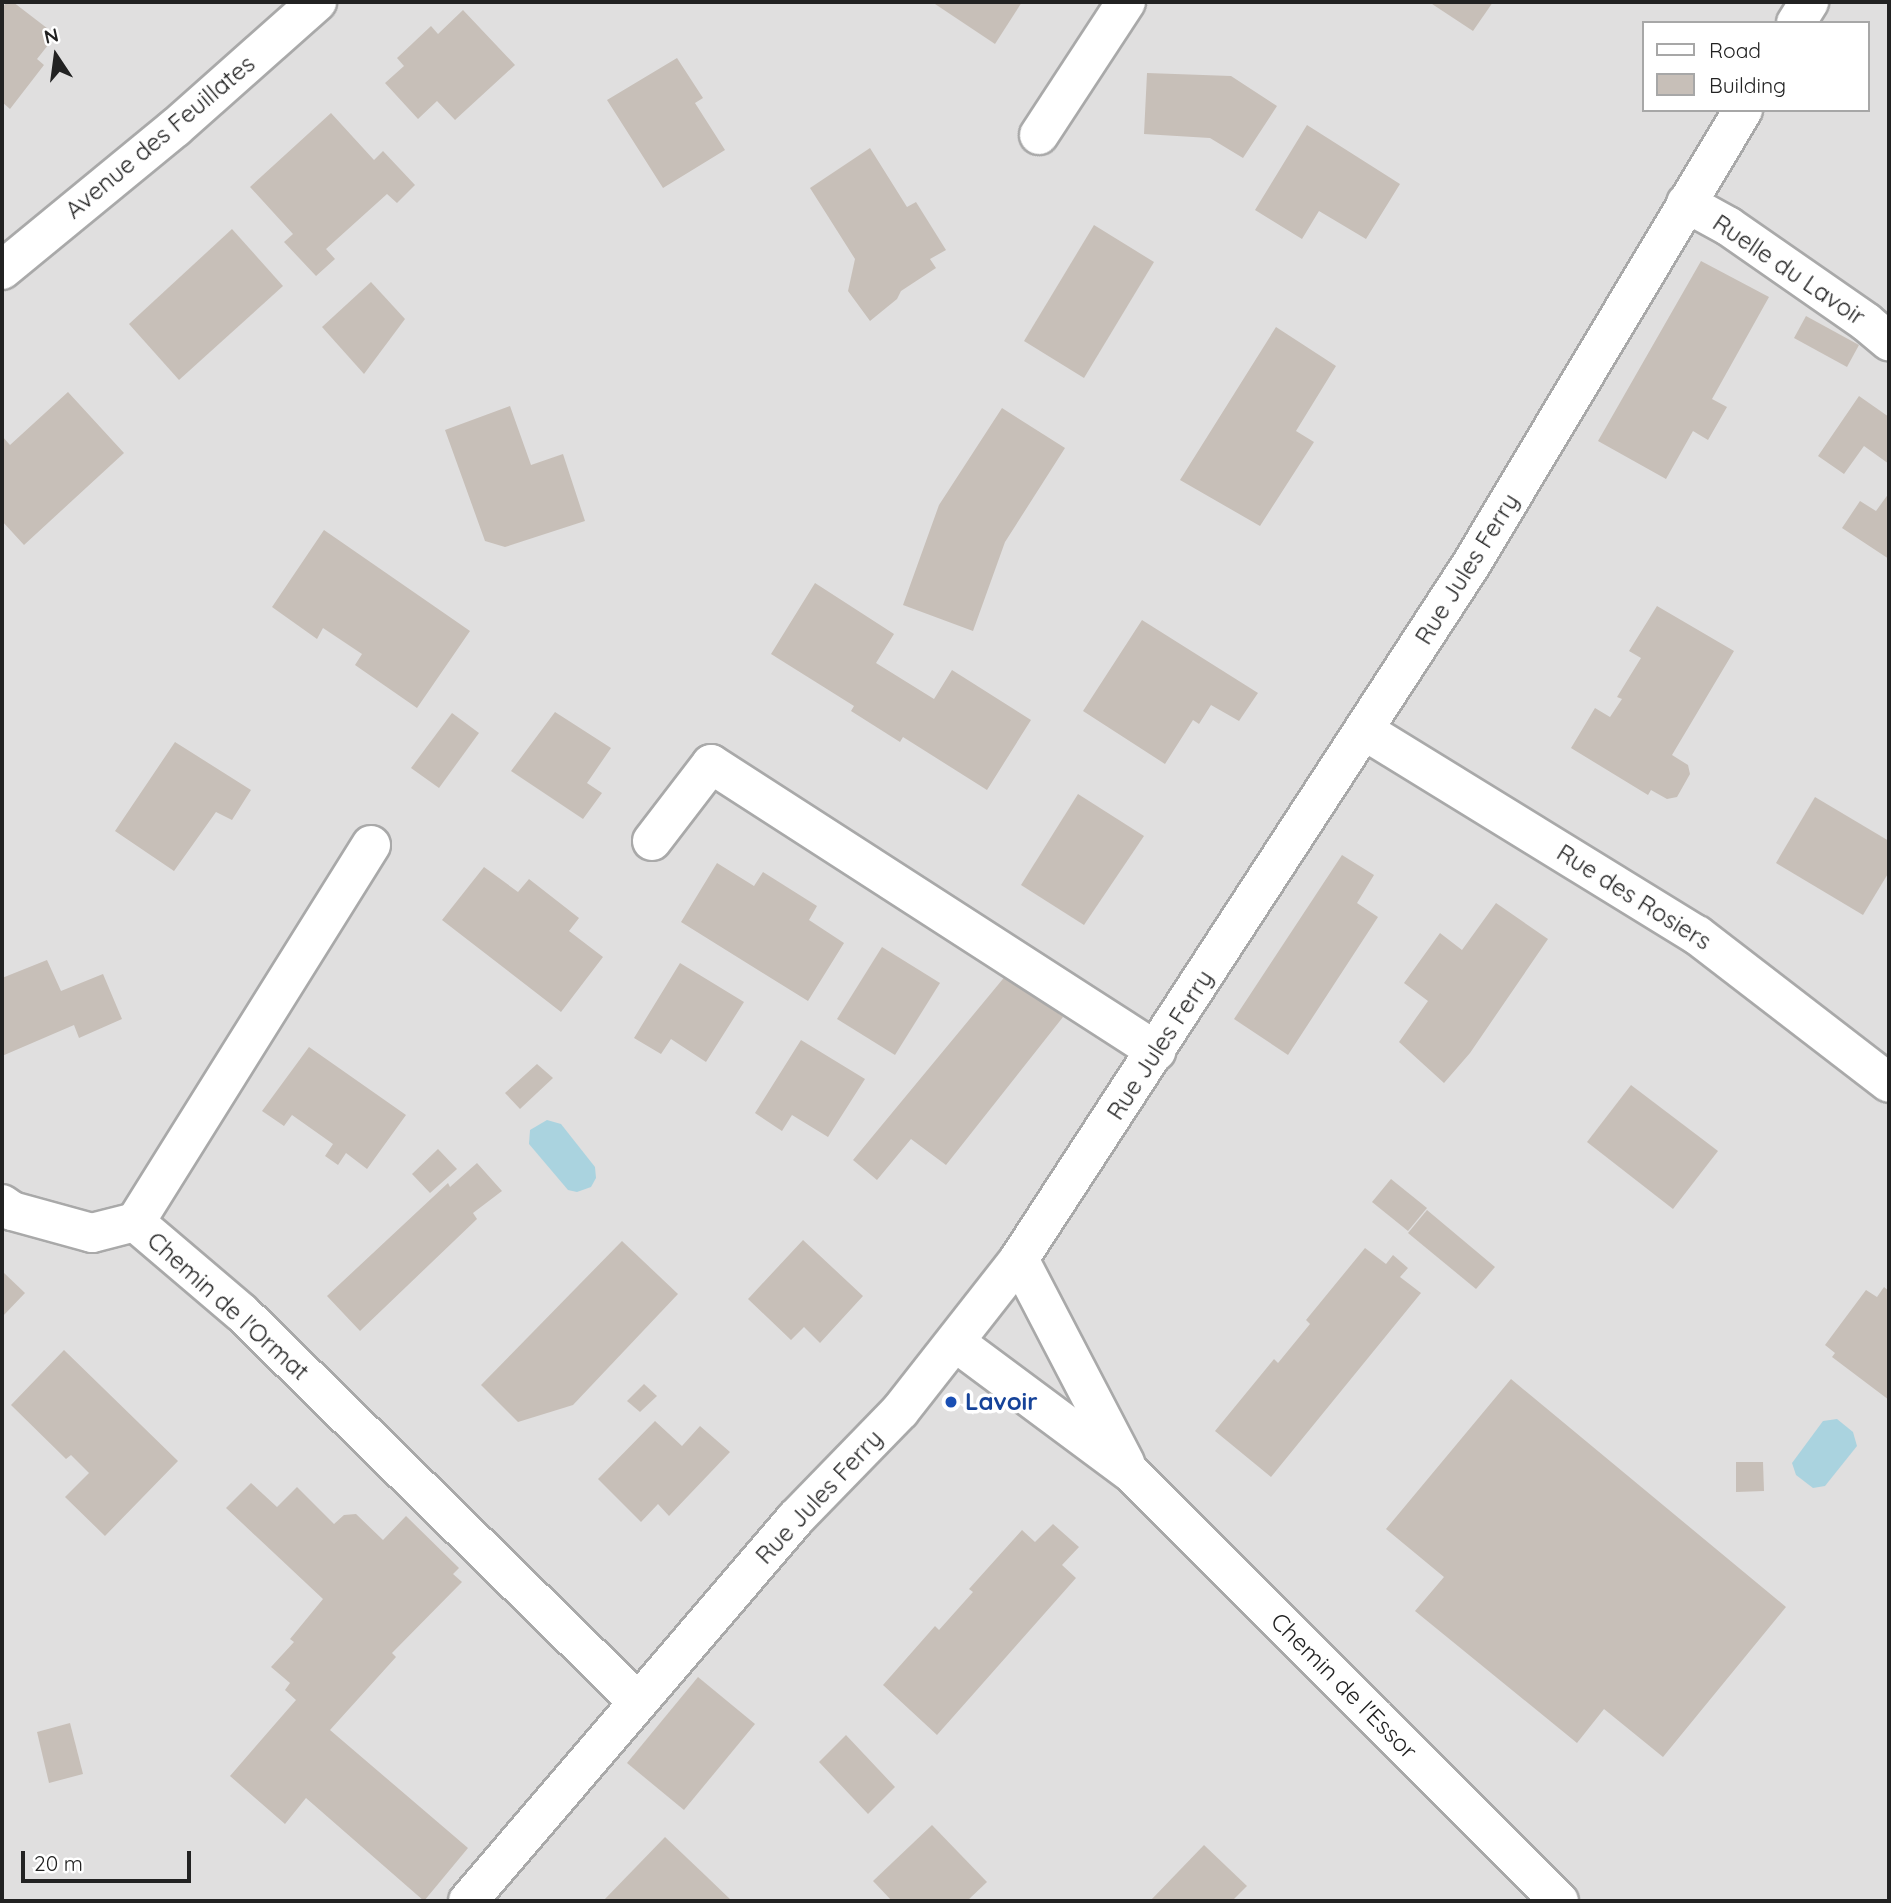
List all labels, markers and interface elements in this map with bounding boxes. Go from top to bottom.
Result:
north arrow [21,21,91,91]
legend [1643,21,1870,112]
text: N [42,22,61,49]
text: Road [1709,37,1761,63]
street label: Avenue des Feuillates [59,49,261,225]
text: Building [1709,72,1786,98]
street label: Ruelle du Lavoir [1707,208,1871,332]
street label: Rue Jules Ferry [1409,488,1525,650]
street label: Rue des Rosiers [1552,838,1716,956]
street label: Rue Jules Ferry [1101,965,1219,1125]
street label: Chemin de l'Ormat [141,1226,315,1386]
place label: Lavoir [965,1388,1038,1416]
marker: Lavoir [943,1394,959,1410]
street label: Rue Jules Ferry [750,1424,888,1570]
street label: Chemin de l'Essor [1265,1607,1423,1765]
scale bar [24,1836,194,1880]
text: 20 m [34,1850,83,1876]

